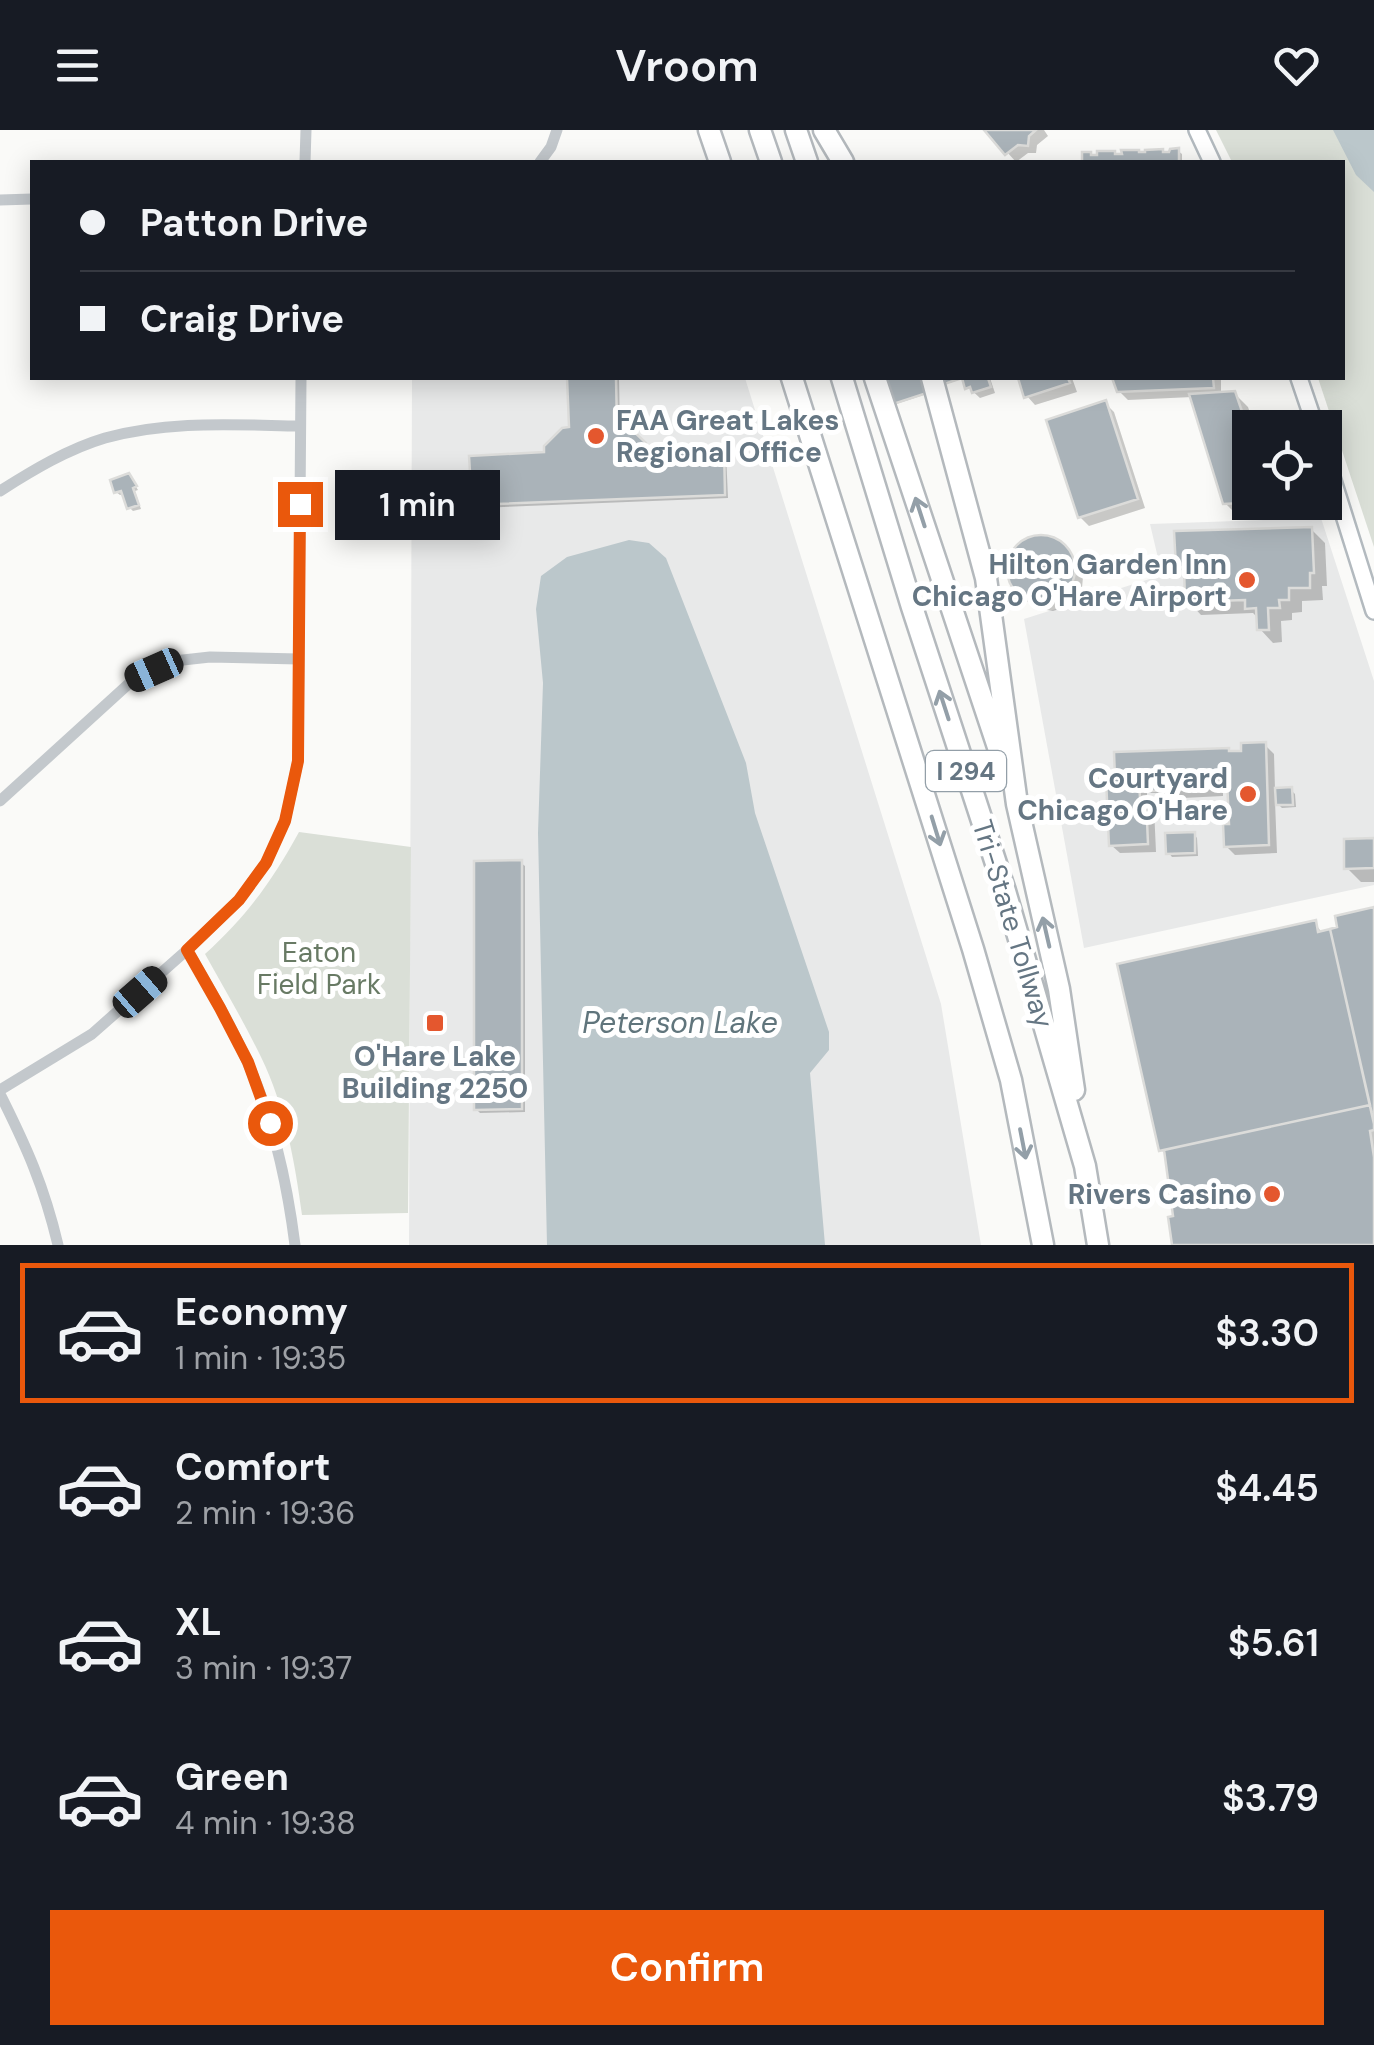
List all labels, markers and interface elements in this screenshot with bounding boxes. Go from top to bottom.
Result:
text: Vroom [615,36,759,95]
icon: menu [50,38,105,93]
icon: heart [1269,38,1324,93]
text: Patton Drive [140,198,368,248]
text: Craig Drive [140,294,344,344]
place label: FAA Great Lakes Regional Office [616,402,839,471]
map controls [1232,410,1342,520]
button: locate [1232,410,1342,520]
marker: FAA Great Lakes Regional Office [585,425,607,447]
callout: 1 min [335,469,500,539]
route end [278,482,323,527]
text: 1 min [379,484,456,526]
one-way arrow [909,497,927,528]
place label: Hilton Garden Inn Chicago O'Hare Airport [912,546,1227,615]
marker: Hilton Garden Inn Chicago O'Hare Airport [1236,569,1258,591]
car [120,644,188,696]
one-way arrow [934,689,952,721]
road number: I 294 [926,751,1006,791]
place label: Courtyard Chicago O'Hare [1017,760,1228,829]
marker: Courtyard Chicago O'Hare [1237,783,1259,805]
one-way arrow [928,815,946,847]
street label: Tri-State Tollway [964,815,1062,1033]
one-way arrow [1036,917,1054,949]
park label: Eaton Field Park [257,934,381,1003]
car [108,961,172,1023]
water label: Peterson Lake [582,1003,778,1042]
marker: O'Hare Lake Building 2250 [424,1012,446,1034]
place label: O'Hare Lake Building 2250 [342,1038,528,1107]
route start [248,1101,293,1146]
one-way arrow [1015,1127,1034,1159]
place label: Rivers Casino [1068,1176,1252,1213]
marker: Rivers Casino [1261,1183,1283,1205]
text: Economy [175,1287,348,1337]
icon: car [55,1288,145,1378]
text: $3.30 [1215,1308,1319,1358]
text: 1 min · 19:35 [175,1337,346,1379]
text: Comfort [175,1442,331,1492]
icon: car [55,1443,145,1533]
text: $4.45 [1215,1463,1319,1513]
text: 2 min · 19:36 [175,1492,355,1534]
text: XL [175,1597,222,1647]
icon: car [55,1598,145,1688]
text: $5.61 [1228,1618,1319,1668]
text: 3 min · 19:37 [175,1647,352,1689]
text: Green [175,1752,289,1802]
icon: car [55,1753,145,1843]
text: $3.79 [1222,1773,1319,1823]
text: 4 min · 19:38 [175,1802,356,1844]
button: Confirm [50,1910,1324,2025]

